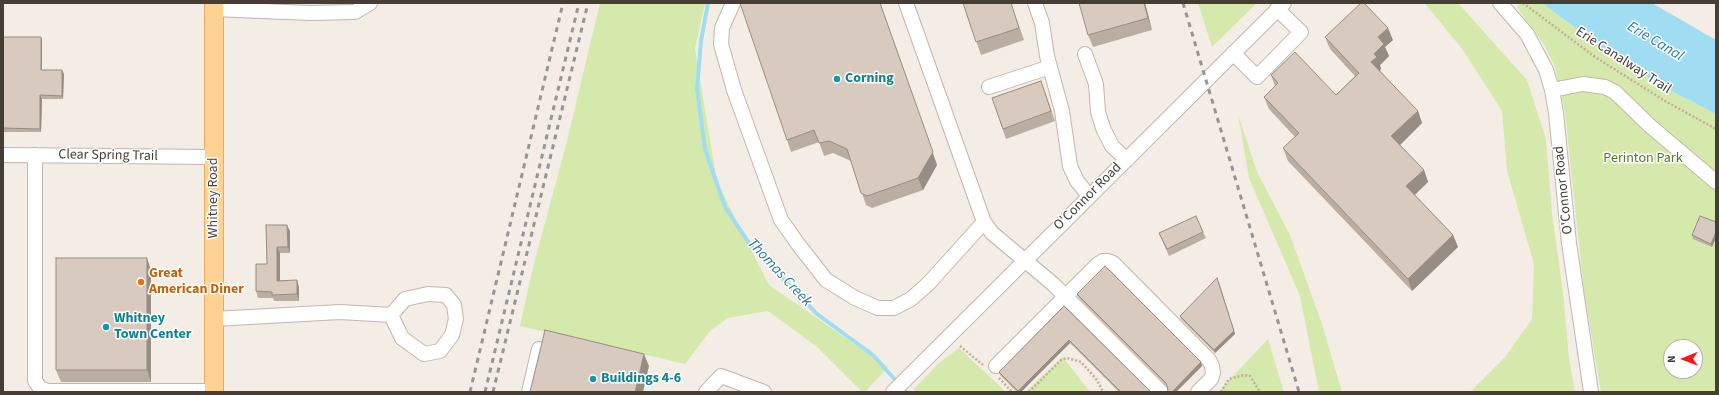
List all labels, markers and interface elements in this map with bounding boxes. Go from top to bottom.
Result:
water label: Erie Canal [1624,18,1686,66]
street label: Erie Canalway Trail [1572,24,1674,98]
place label: Corning [845,71,894,87]
marker: Corning [832,74,842,84]
street label: O'Connor Road [1551,145,1577,235]
street label: Clear Spring Trail [58,147,158,165]
park label: Perinton Park [1603,151,1683,167]
street label: Whitney Road [206,158,222,238]
street label: O'Connor Road [1051,160,1125,234]
water label: Thomas Creek [743,235,815,311]
place label: Great American Diner [149,266,244,298]
marker: Great American Diner [136,277,146,287]
place label: Whitney Town Center [114,311,191,344]
marker: Whitney Town Center [101,322,111,332]
north arrow [1663,339,1703,379]
text: N [1664,355,1679,363]
place label: Buildings 4-6 [601,371,681,387]
marker: Buildings 4-6 [588,374,598,384]

